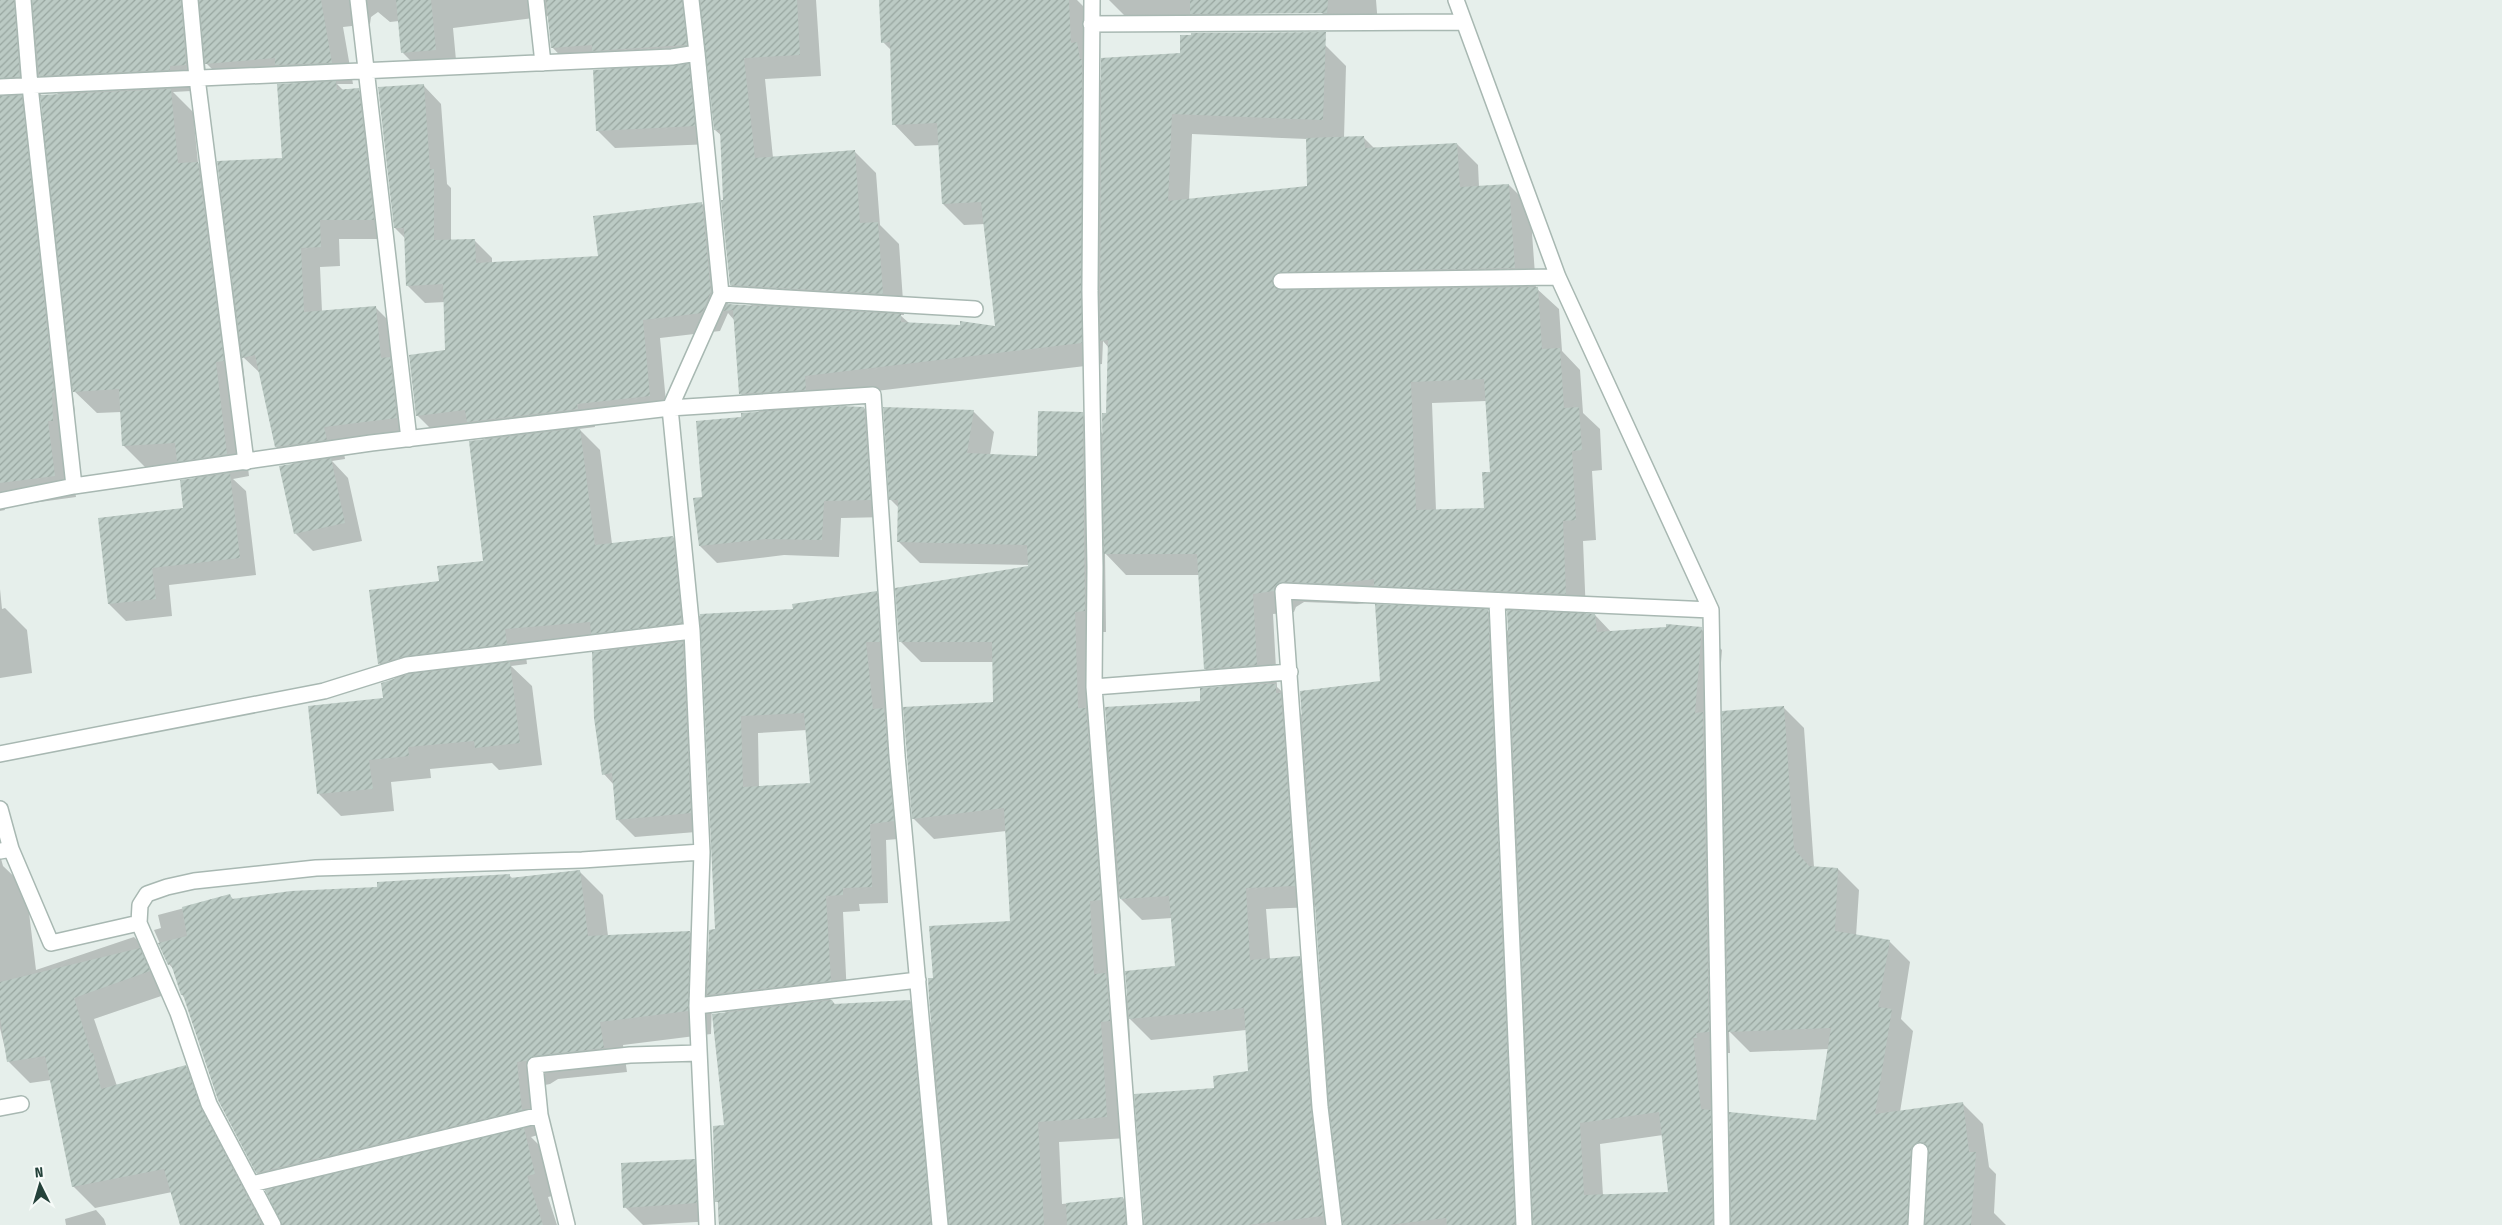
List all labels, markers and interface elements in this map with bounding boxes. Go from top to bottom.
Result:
north arrow [15,1160,65,1210]
text: N [34,1164,44,1181]

